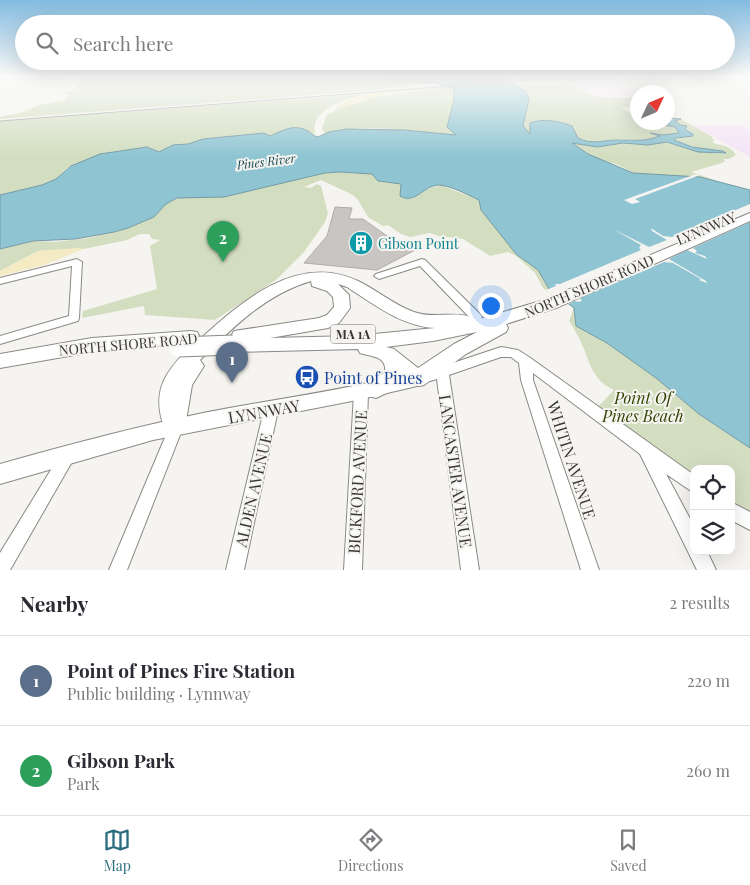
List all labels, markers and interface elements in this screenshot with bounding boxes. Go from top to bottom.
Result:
search box [15,15,735,70]
icon: search [33,29,61,57]
text: Search here [73,30,173,56]
north arrow [630,85,675,130]
water label: Pines River [235,149,297,173]
street label: LYNNWAY [673,207,740,249]
pin: 2 [207,221,239,262]
building icon: Gibson Point [348,230,374,256]
place label: Gibson Point [378,234,460,253]
street label: NORTH SHORE ROAD [521,250,657,322]
your location [478,293,504,319]
road number: MA 1A [330,324,376,344]
street label: NORTH SHORE ROAD [58,328,198,360]
pin: 1 [216,342,248,383]
bus stop icon: Point of Pines [294,364,320,390]
place label: Point of Pines [324,367,422,388]
park label: Point Of Pines Beach [601,387,684,426]
street label: LANCASTER AVENUE [435,393,477,549]
street label: LYNNWAY [226,394,302,428]
street label: WHITIN AVENUE [543,397,601,522]
street label: BICKFORD AVENUE [343,410,371,554]
street label: ALDEN AVENUE [229,431,276,550]
map controls [690,465,735,555]
button: locate [690,465,735,510]
button: layers [690,510,735,555]
text: Nearby [20,589,89,617]
text: 2 results [670,592,730,613]
text: Point of Pines Fire Station [67,657,295,683]
text: 1 [33,670,39,691]
text: 220 m [687,670,730,691]
text: Public building · Lynnway [67,683,251,704]
text: Gibson Park [67,747,175,773]
text: 2 [32,760,40,781]
text: 260 m [686,760,730,781]
text: Park [67,773,100,794]
tab: Map [103,826,131,875]
tab: Directions [338,826,404,875]
tab: Saved [610,826,647,875]

